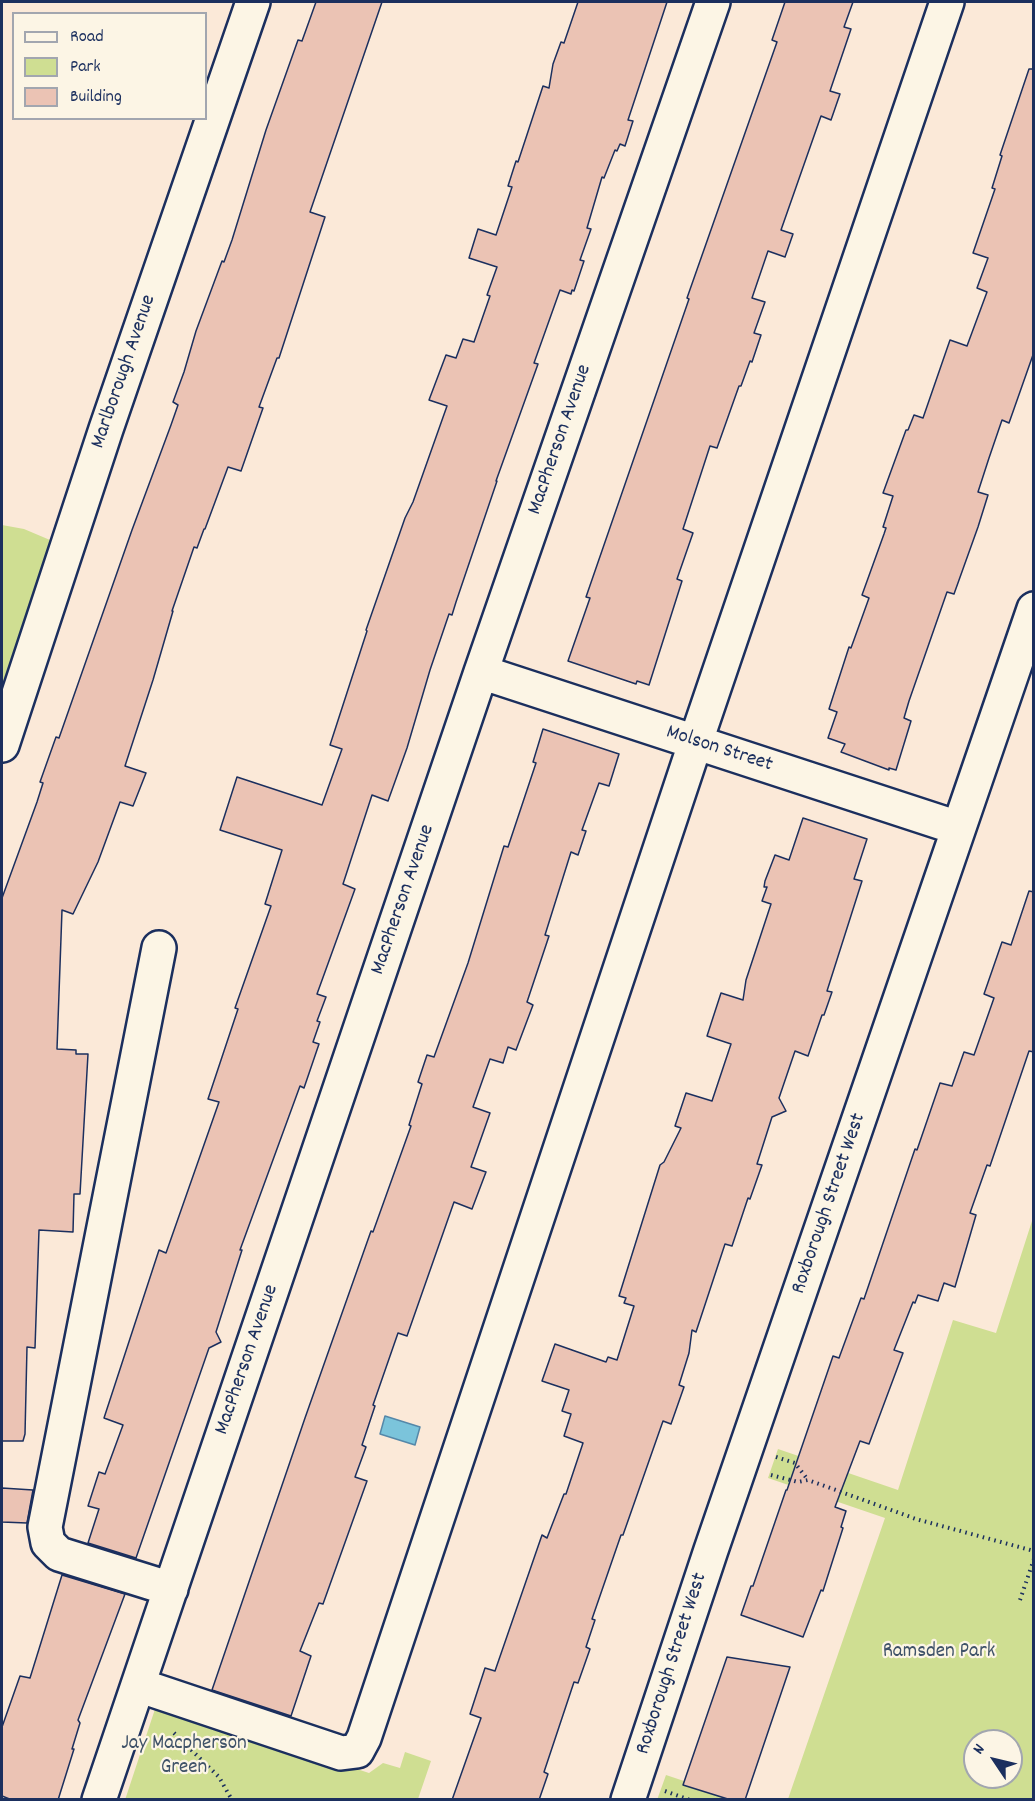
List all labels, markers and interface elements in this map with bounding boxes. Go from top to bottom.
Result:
legend [12,12,207,120]
text: Road [70,25,104,50]
text: Park [70,55,101,80]
text: Building [70,85,122,110]
street label: Marlborough Avenue [87,292,163,452]
street label: MacPherson Avenue [524,362,598,518]
street label: Molson Street [663,721,775,779]
street label: MacPherson Avenue [367,822,441,978]
street label: Roxborough Street West [787,1110,873,1298]
street label: MacPherson Avenue [211,1282,285,1438]
street label: Roxborough Street West [632,1570,714,1758]
park label: Ramsden Park [883,1640,995,1666]
north arrow [963,1729,1023,1789]
park label: Jay Macpherson Green [121,1732,247,1782]
text: N [968,1740,991,1759]

